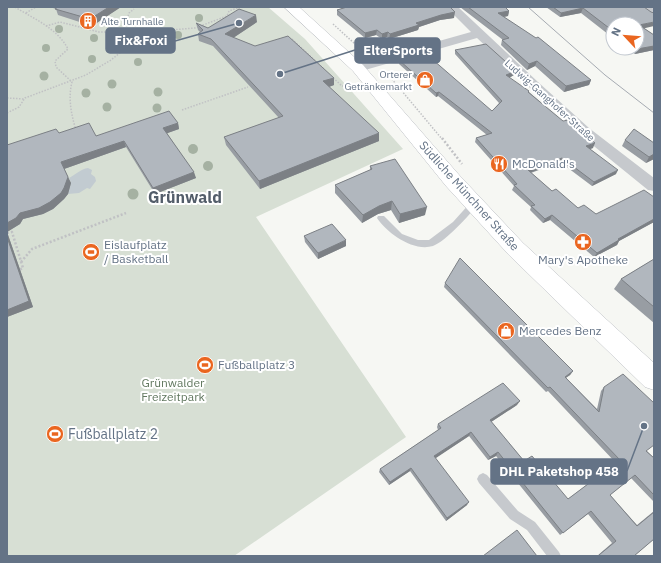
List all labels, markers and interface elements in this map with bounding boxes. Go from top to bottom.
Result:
building icon: Alte Turnhalle [78,11,98,31]
place label: Alte Turnhalle [101,15,164,28]
north arrow [605,16,645,56]
text: N [608,25,624,38]
callout: Fix&Foxi [106,28,175,53]
text: Fix&Foxi [115,32,167,49]
callout: ElterSports [355,38,440,63]
text: ElterSports [363,42,433,59]
street label: Ludwig-Ganghofer-Straße [502,57,598,145]
place label: Orterer Getränkemarkt [344,68,412,93]
shop icon: Orterer Getränkemarkt [415,70,435,90]
street label: Südliche Münchner Straße [416,138,523,254]
restaurant icon: McDonald's [489,154,509,174]
place label: McDonald's [512,156,575,171]
district label: Grünwald [148,187,222,207]
pharmacy icon: Mary's Apotheke [573,232,593,252]
place label: Eislaufplatz / Basketball [104,237,168,266]
sports icon: Eislaufplatz / Basketball [81,242,101,262]
place label: Mary's Apotheke [538,252,628,267]
shop icon: Mercedes Benz [496,321,516,341]
place label: Mercedes Benz [519,323,602,338]
sports icon: Fußballplatz 3 [195,355,215,375]
place label: Fußballplatz 3 [218,357,295,372]
park label: Grünwalder Freizeitpark [141,375,206,404]
sports icon: Fußballplatz 2 [45,424,65,444]
place label: Fußballplatz 2 [68,425,158,443]
callout: DHL Paketshop 458 [491,459,627,484]
text: DHL Paketshop 458 [499,463,619,480]

